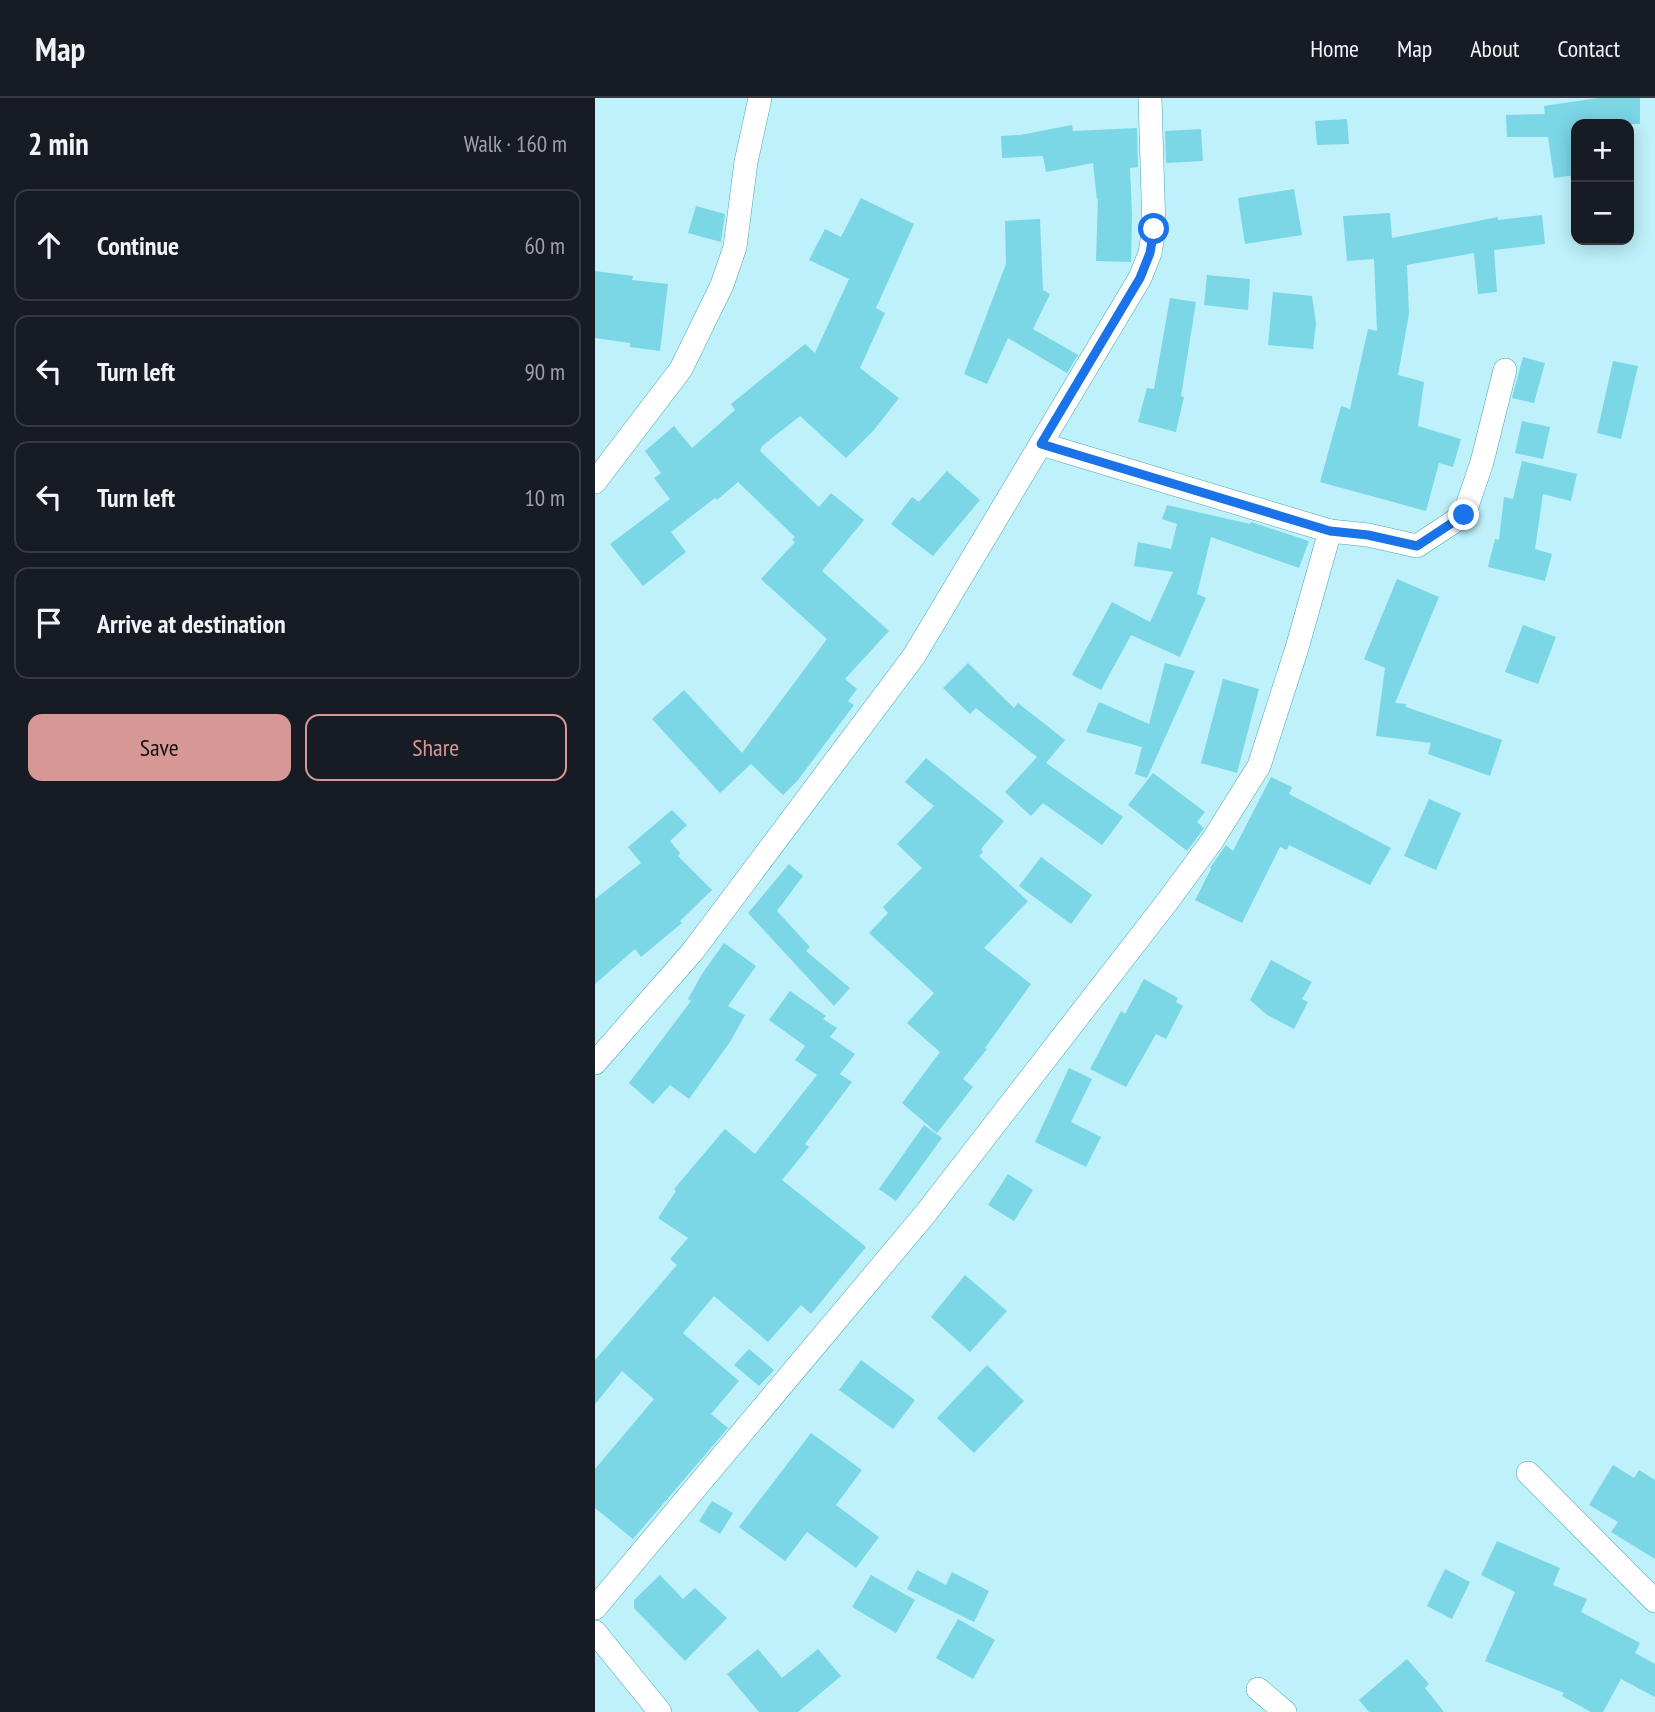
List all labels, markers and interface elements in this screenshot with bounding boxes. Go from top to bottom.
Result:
text: Map [35,27,85,70]
text: Home [1310,33,1359,64]
text: Map [1397,33,1432,64]
text: About [1470,33,1519,64]
text: Contact [1557,33,1620,64]
map controls [1571,119,1634,245]
button: + [1571,119,1634,182]
text: 2 min [28,124,89,163]
text: Walk · 160 m [464,129,567,158]
button: − [1571,182,1634,245]
route start [1138,213,1169,244]
icon: ahead [30,226,68,264]
text: Continue [97,229,179,262]
text: 60 m [524,231,565,260]
icon: left [30,352,68,390]
text: Turn left [97,355,175,388]
text: 90 m [524,357,565,386]
icon: left [30,478,68,516]
text: Turn left [97,481,175,514]
text: 10 m [524,483,565,512]
route end [1448,499,1479,530]
icon: arrive [30,604,68,642]
text: Arrive at destination [97,607,286,640]
button: Save [28,714,291,781]
button: Share [305,714,567,781]

